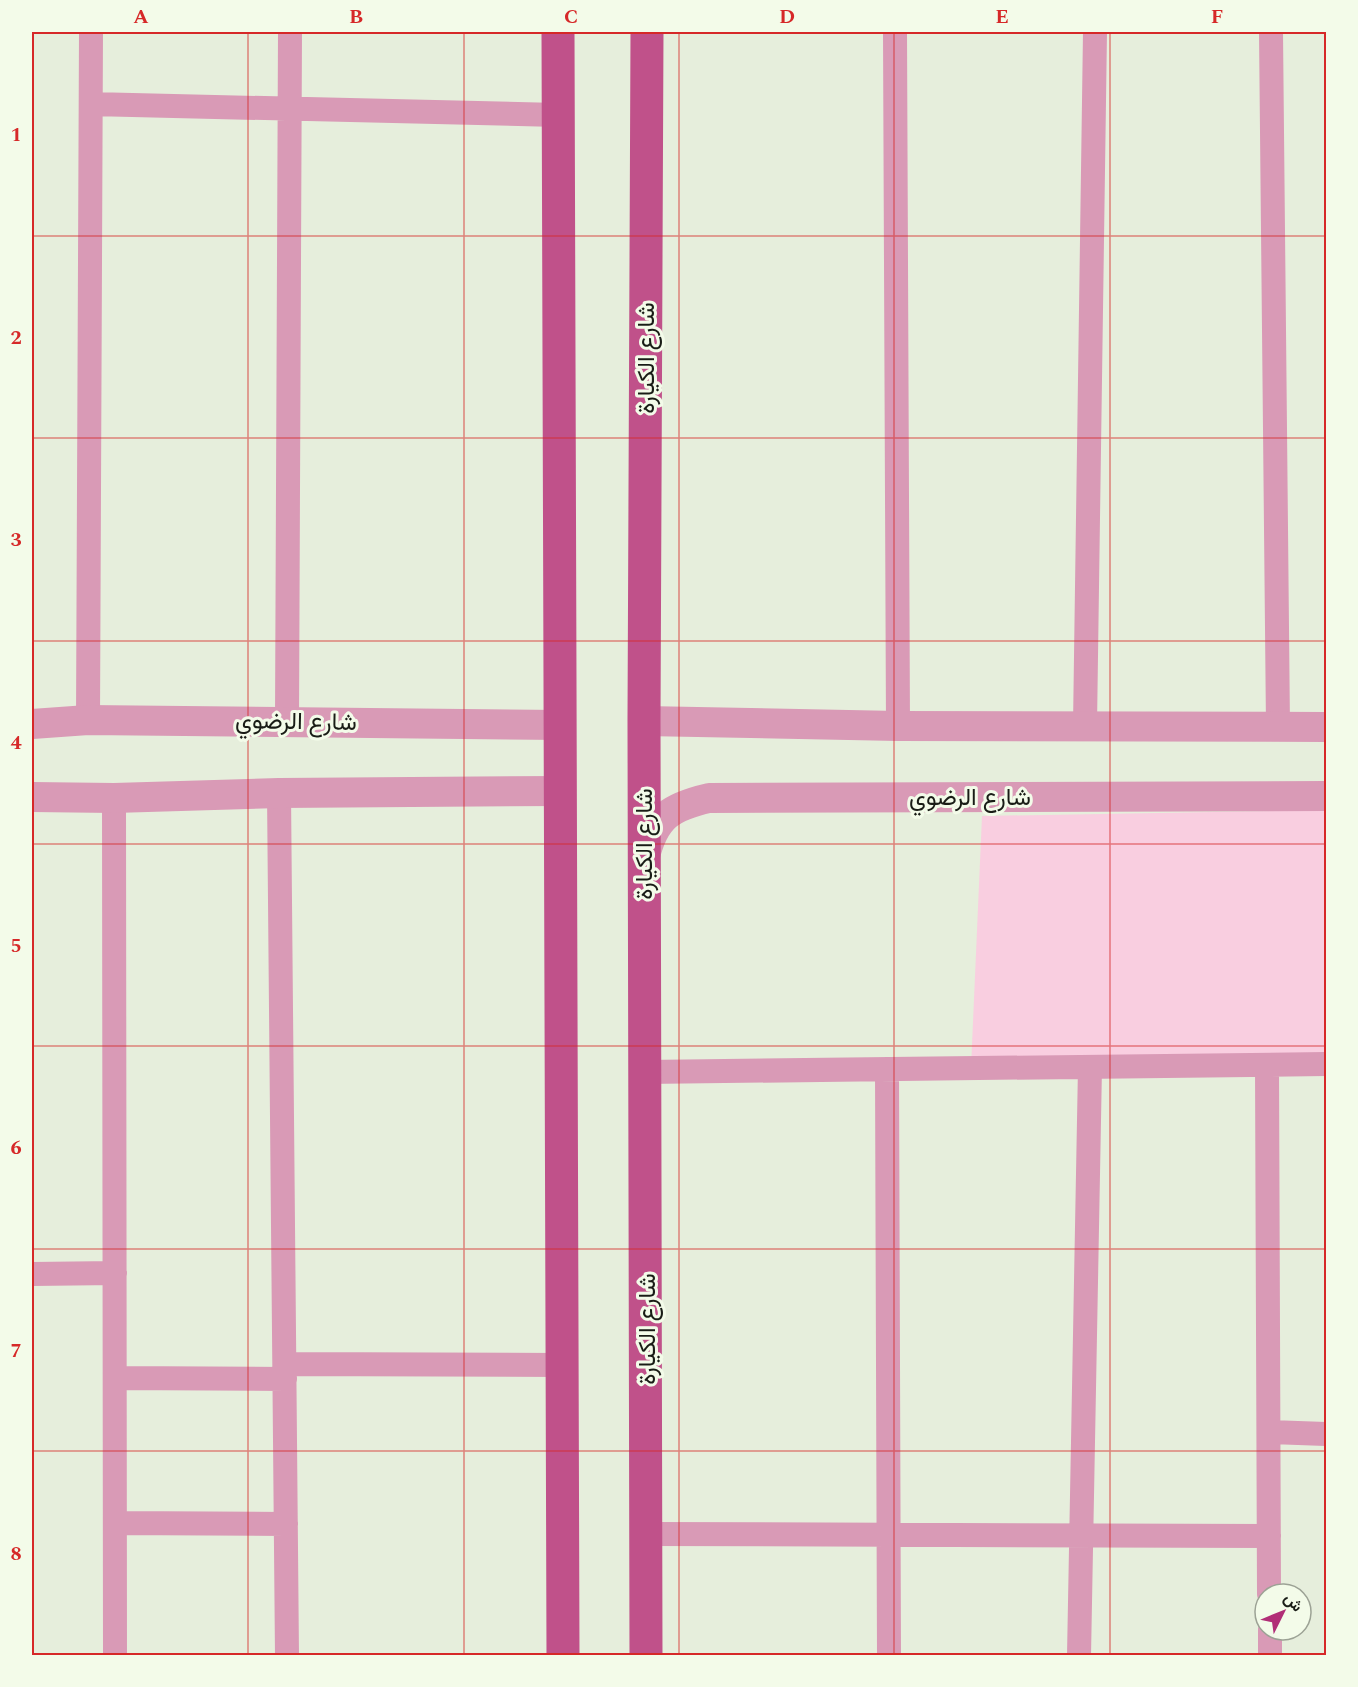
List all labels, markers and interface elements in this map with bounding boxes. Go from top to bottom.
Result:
text: A [133,2,149,32]
text: B [349,2,363,32]
text: C [564,2,578,32]
text: D [779,2,795,32]
text: E [995,2,1009,32]
text: F [1211,2,1223,32]
text: 1 [10,120,22,150]
street label: شارع الكيارة [629,302,665,414]
text: 2 [10,323,22,353]
text: 3 [10,525,22,555]
street label: شارع الرضوي [235,703,357,741]
text: 4 [10,728,22,758]
street label: شارع الرضوي [909,780,1031,816]
street label: شارع الكيارة [627,788,663,900]
text: 5 [10,931,22,961]
text: 6 [10,1133,22,1163]
street label: شارع الكيارة [630,1273,666,1385]
text: 7 [10,1336,22,1366]
text: 8 [10,1539,22,1569]
north arrow [1253,1582,1313,1642]
text: ش [1278,1587,1309,1618]

